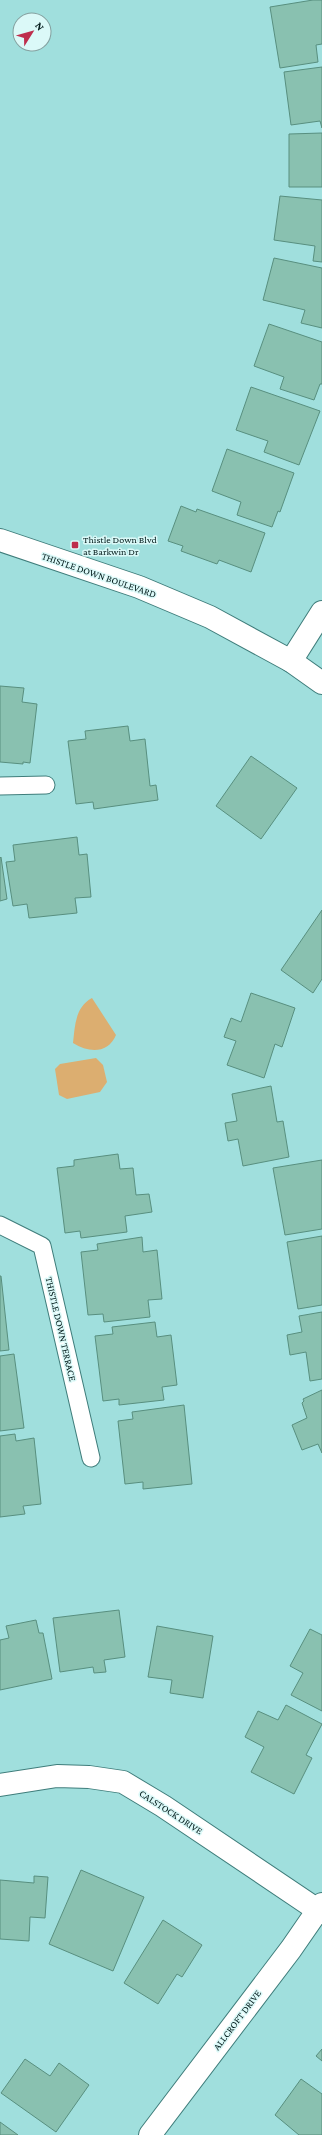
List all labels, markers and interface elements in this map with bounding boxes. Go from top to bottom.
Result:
north arrow [12,12,52,52]
text: N [33,19,47,33]
place label: Thistle Down Blvd at Barkwin Dr [83,534,157,557]
marker: Thistle Down Blvd at Barkwin Dr [70,540,80,550]
street label: THISTLE DOWN BOULEVARD [40,550,158,600]
street label: THISTLE DOWN TERRACE [44,1276,79,1383]
street label: CALSTOCK DRIVE [137,1788,205,1837]
street label: ALLCROFT DRIVE [211,1987,263,2052]

